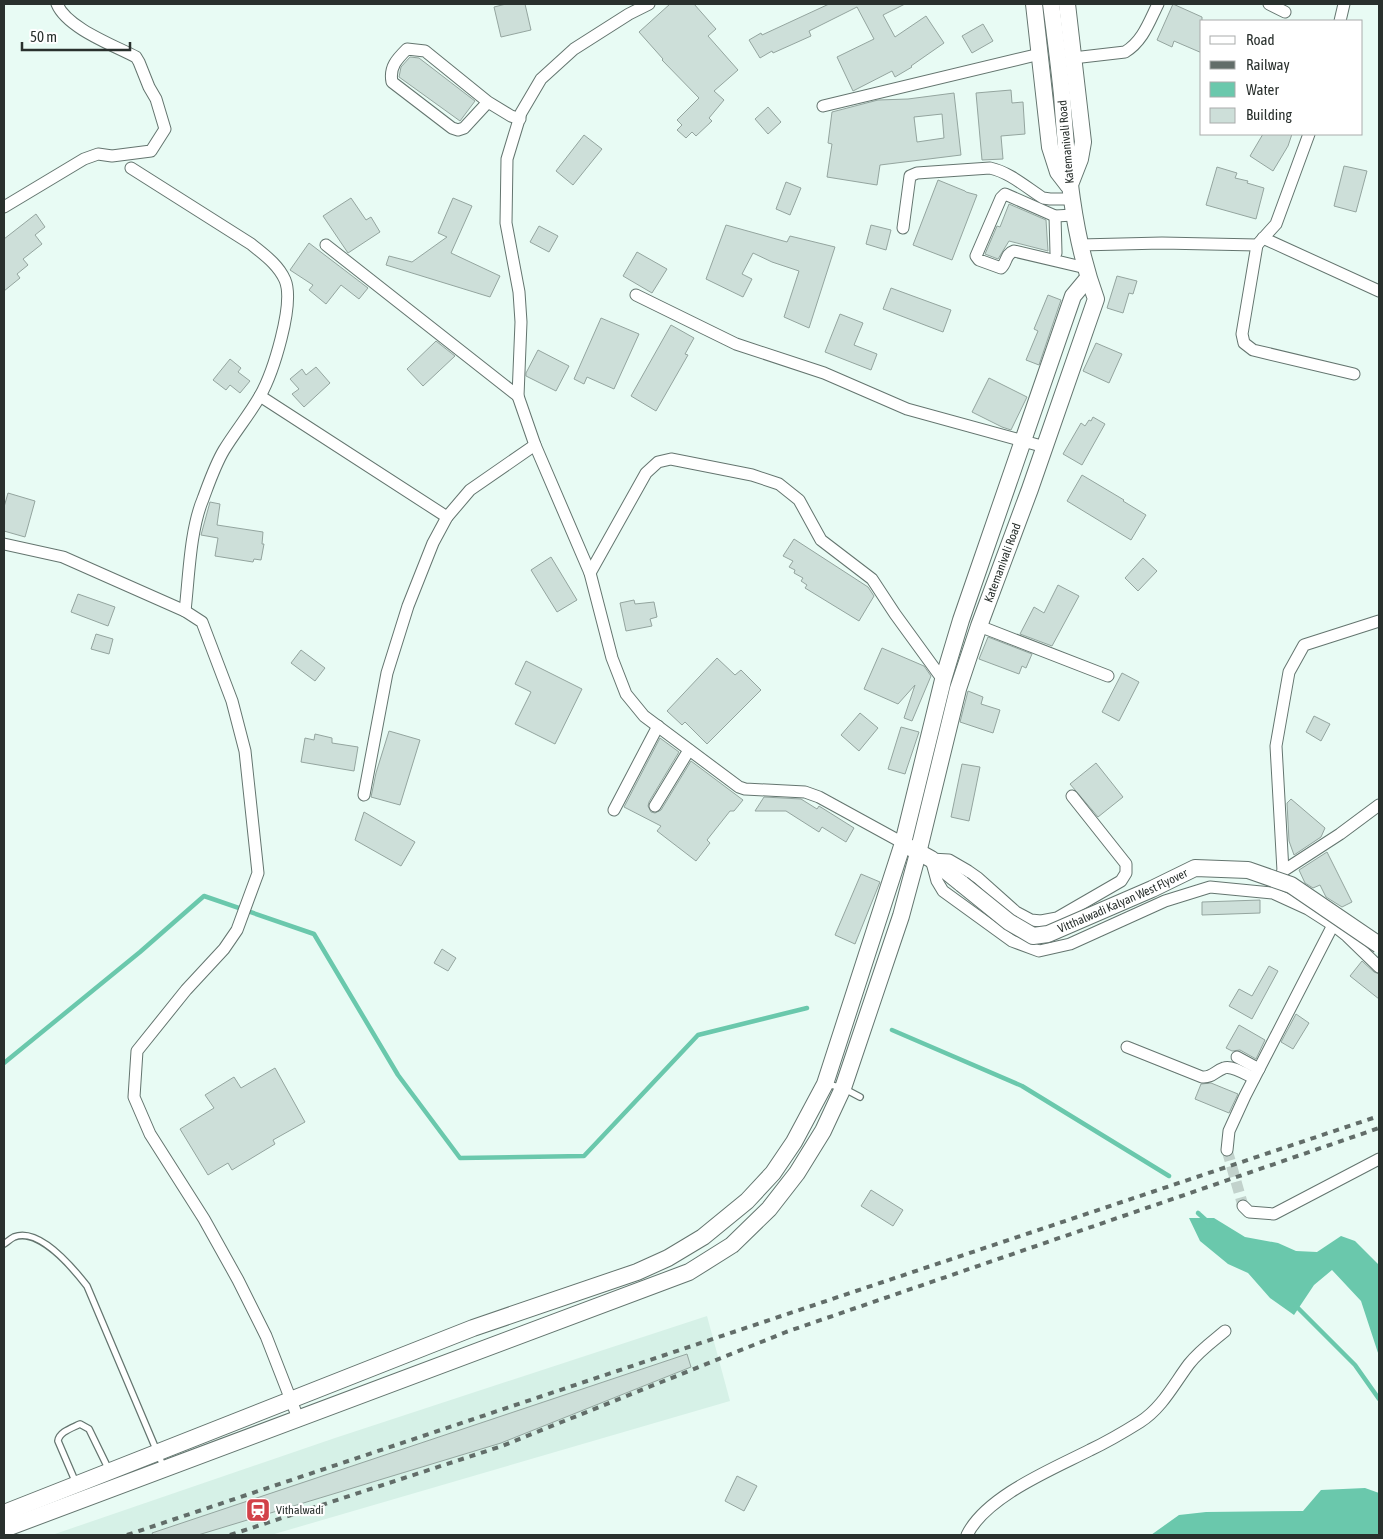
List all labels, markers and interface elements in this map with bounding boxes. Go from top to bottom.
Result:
scale bar [22,20,130,52]
legend [1200,20,1363,135]
text: 50 m [30,28,57,45]
text: Road [1246,31,1275,48]
text: Railway [1246,56,1290,73]
text: Water [1246,81,1279,98]
street label: Katemanivali Road [1055,100,1077,184]
text: Building [1246,106,1292,123]
street label: Katemanivali Road [981,521,1024,604]
street label: Vitthalwadi Kalyan West Flyover [1056,866,1190,936]
station icon: Vithalwadi [245,1497,271,1523]
place label: Vithalwadi [276,1503,324,1517]

